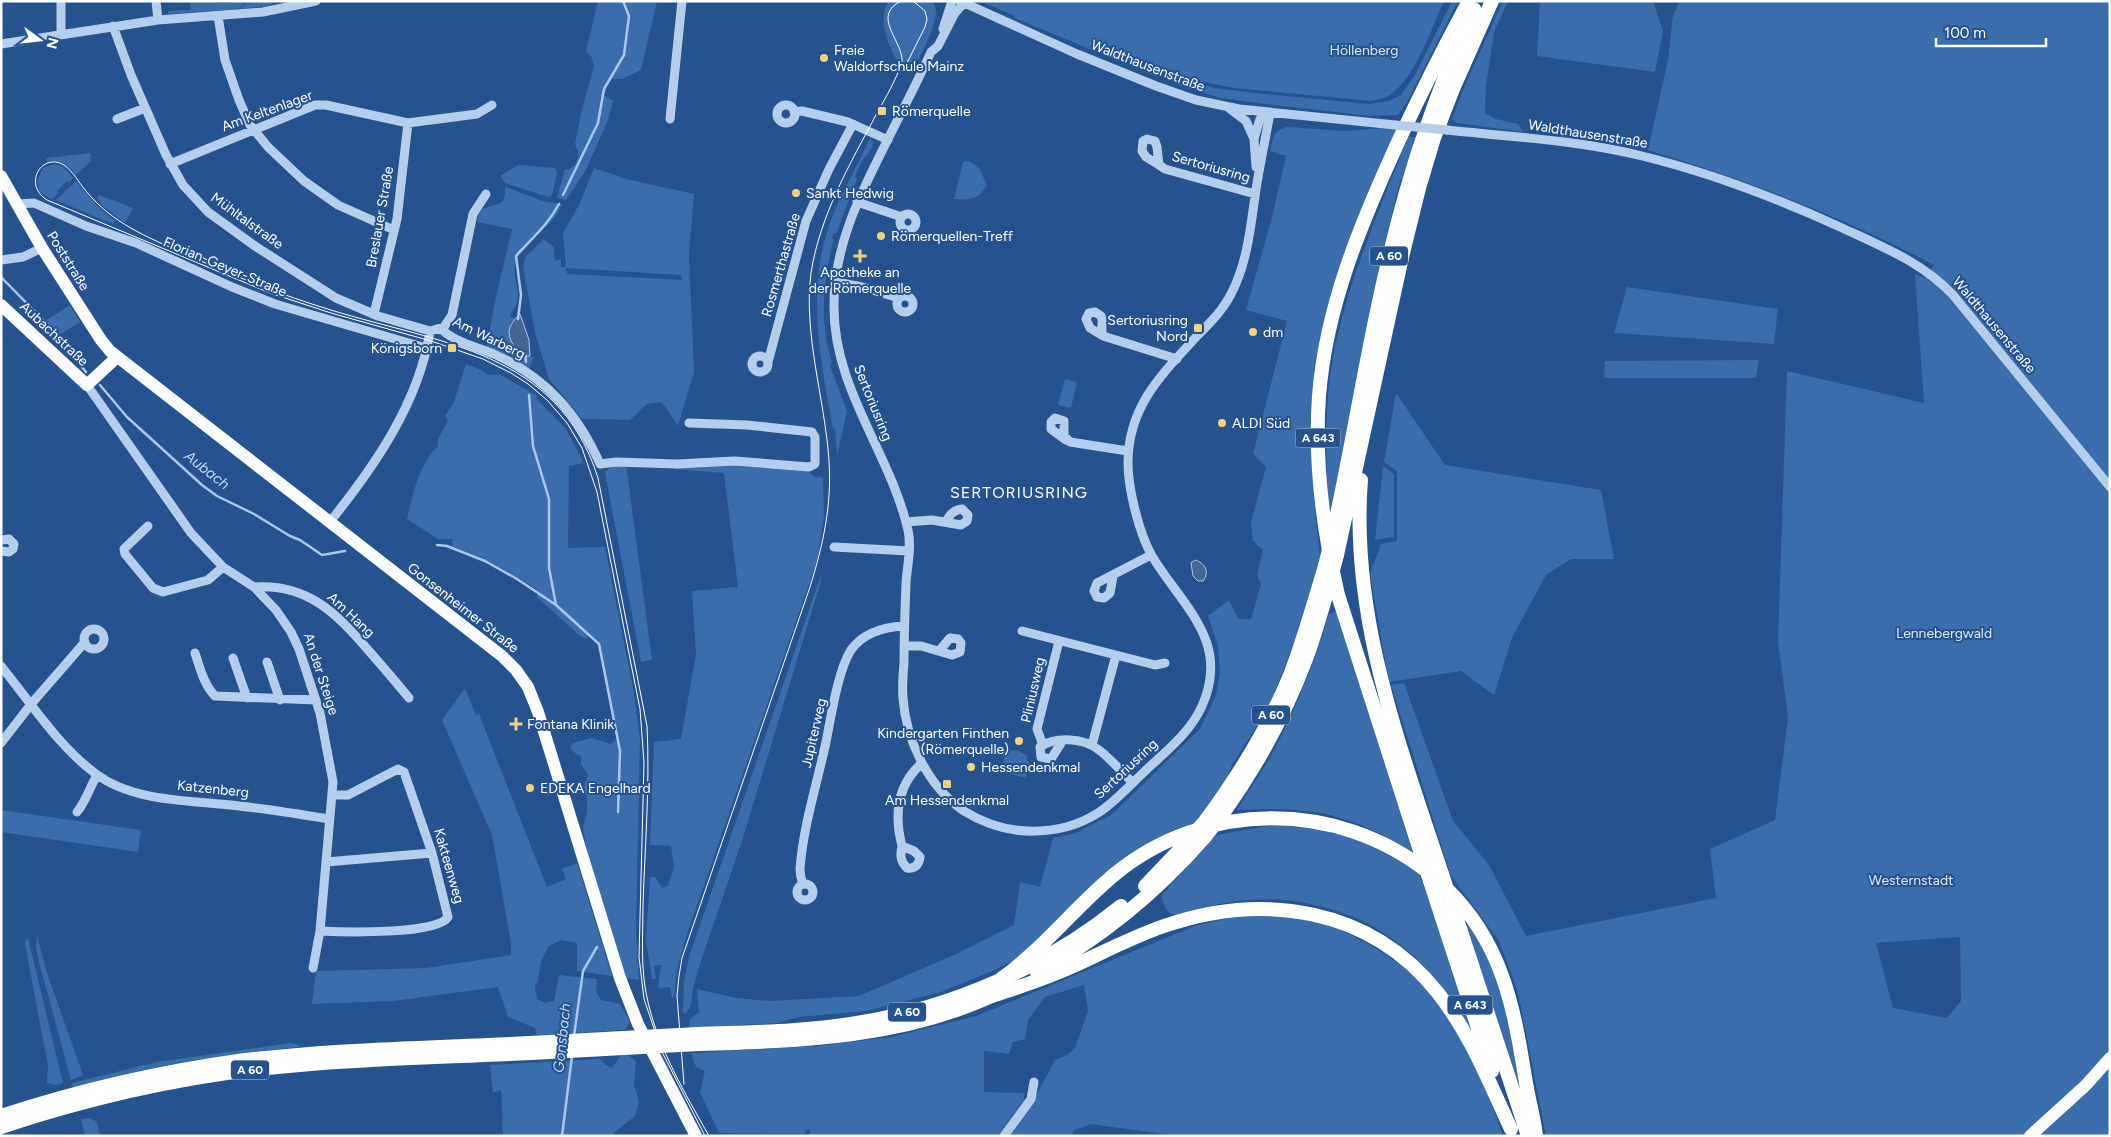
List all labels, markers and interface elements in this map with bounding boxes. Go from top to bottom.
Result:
north arrow [15,15,65,65]
scale bar [1936,15,2046,47]
text: 100 m [1944,24,1986,42]
text: N [42,36,62,51]
street label: Waldthausenstraße [1089,36,1208,96]
place label: Freie Waldorfschule Mainz [834,42,964,75]
park label: Höllenberg [1329,42,1399,59]
marker: Freie Waldorfschule Mainz [818,52,830,64]
street label: Am Keltenlager [219,87,315,135]
place label: Römerquelle [892,103,971,120]
marker: Römerquelle [876,105,888,117]
street label: Waldthausenstraße [1527,116,1649,152]
street label: Sertoriusring [1170,148,1252,186]
street label: Breslauer Straße [363,165,397,269]
place label: Sankt Hedwig [806,185,894,202]
marker: Sankt Hedwig [790,187,802,199]
street label: Mühltalstraße [208,189,287,253]
street label: Rosmerthastraße [758,211,804,319]
street label: Poststraße [43,228,93,294]
place label: Römerquellen-Treff [891,228,1014,245]
marker: Römerquellen-Treff [875,230,887,242]
street label: Florian-Geyer-Straße [161,233,290,301]
road number: A 60 [1370,247,1408,266]
marker: Apotheke an der Römerquelle [854,250,866,262]
place label: Apotheke an der Römerquelle [809,264,912,297]
street label: Waldthausenstraße [1949,273,2039,377]
street label: Aubachstraße [16,298,92,370]
place label: Sertoriusring Nord [1107,312,1188,345]
street label: Am Warberg [450,313,528,363]
marker: Sertoriusring Nord [1192,322,1204,334]
place label: dm [1263,324,1283,341]
marker: dm [1247,326,1259,338]
place label: Königsborn [371,340,442,357]
marker: Königsborn [446,342,458,354]
street label: Sertoriusring [850,362,896,444]
place label: ALDI Süd [1232,415,1290,432]
marker: ALDI Süd [1216,417,1228,429]
road number: A 643 [1296,428,1340,448]
water label: Aubach [180,446,233,493]
district label: SERTORIUSRING [950,483,1088,502]
street label: Gonsenheimer Straße [404,559,522,657]
street label: Am Hang [324,589,378,641]
park label: Lennebergwald [1896,625,1992,642]
street label: An der Steige [300,631,342,718]
street label: Pliniusweg [1017,656,1049,724]
street label: Jupiterweg [798,697,830,769]
road number: A 60 [1252,706,1290,724]
place label: Fontana Klinik [527,716,614,733]
marker: Fontana Klinik [509,717,523,731]
place label: Kindergarten Finthen (Römerquelle) [877,725,1009,758]
marker: Kindergarten Finthen (Römerquelle) [1013,735,1025,747]
street label: Sertoriusring [1091,735,1161,803]
place label: Hessendenkmal [981,759,1080,776]
marker: Hessendenkmal [965,761,977,773]
street label: Katzenberg [176,777,250,801]
marker: Am Hessendenkmal [941,778,953,790]
place label: EDEKA Engelhard [540,780,651,797]
marker: EDEKA Engelhard [524,782,536,794]
place label: Am Hessendenkmal [885,792,1009,809]
street label: Kakteenweg [430,827,468,905]
park label: Westernstadt [1869,872,1953,889]
road number: A 643 [1448,996,1492,1014]
water label: Gonsbach [549,1002,575,1074]
road number: A 60 [888,1002,926,1022]
road number: A 60 [231,1060,269,1080]

